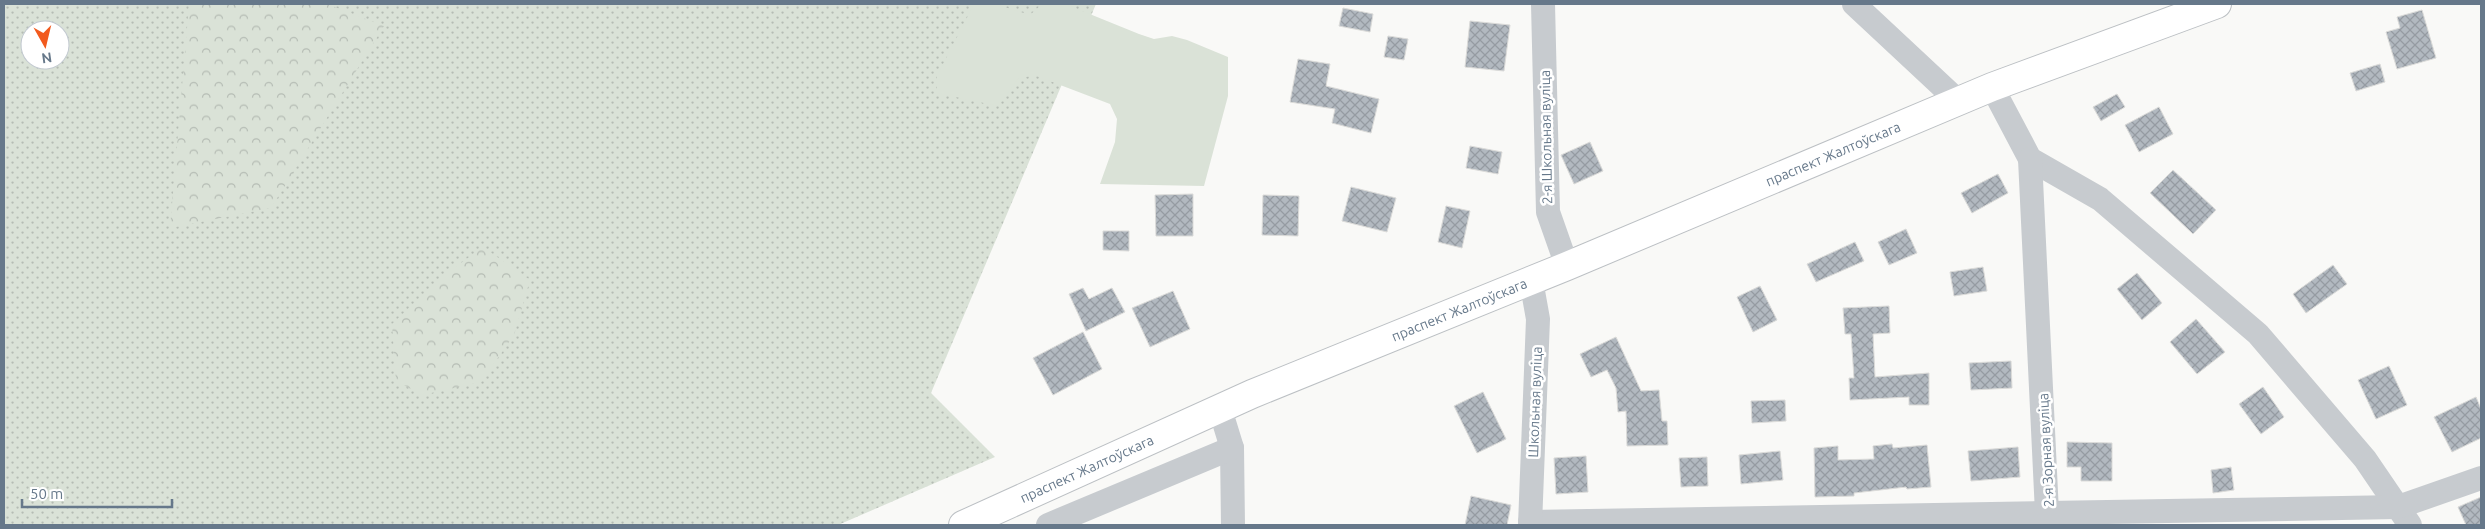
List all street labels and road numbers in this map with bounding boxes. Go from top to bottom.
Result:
street label: 2-я Школьная вуліца [1537,70,1555,204]
street label: праспект Жалтоўскага [1763,118,1903,189]
street label: праспект Жалтоўскага [1389,275,1529,344]
street label: Школьная вуліца [1525,346,1545,458]
street label: 2-я Зорная вуліца [2035,393,2057,507]
street label: праспект Жалтоўскага [1018,432,1156,506]

